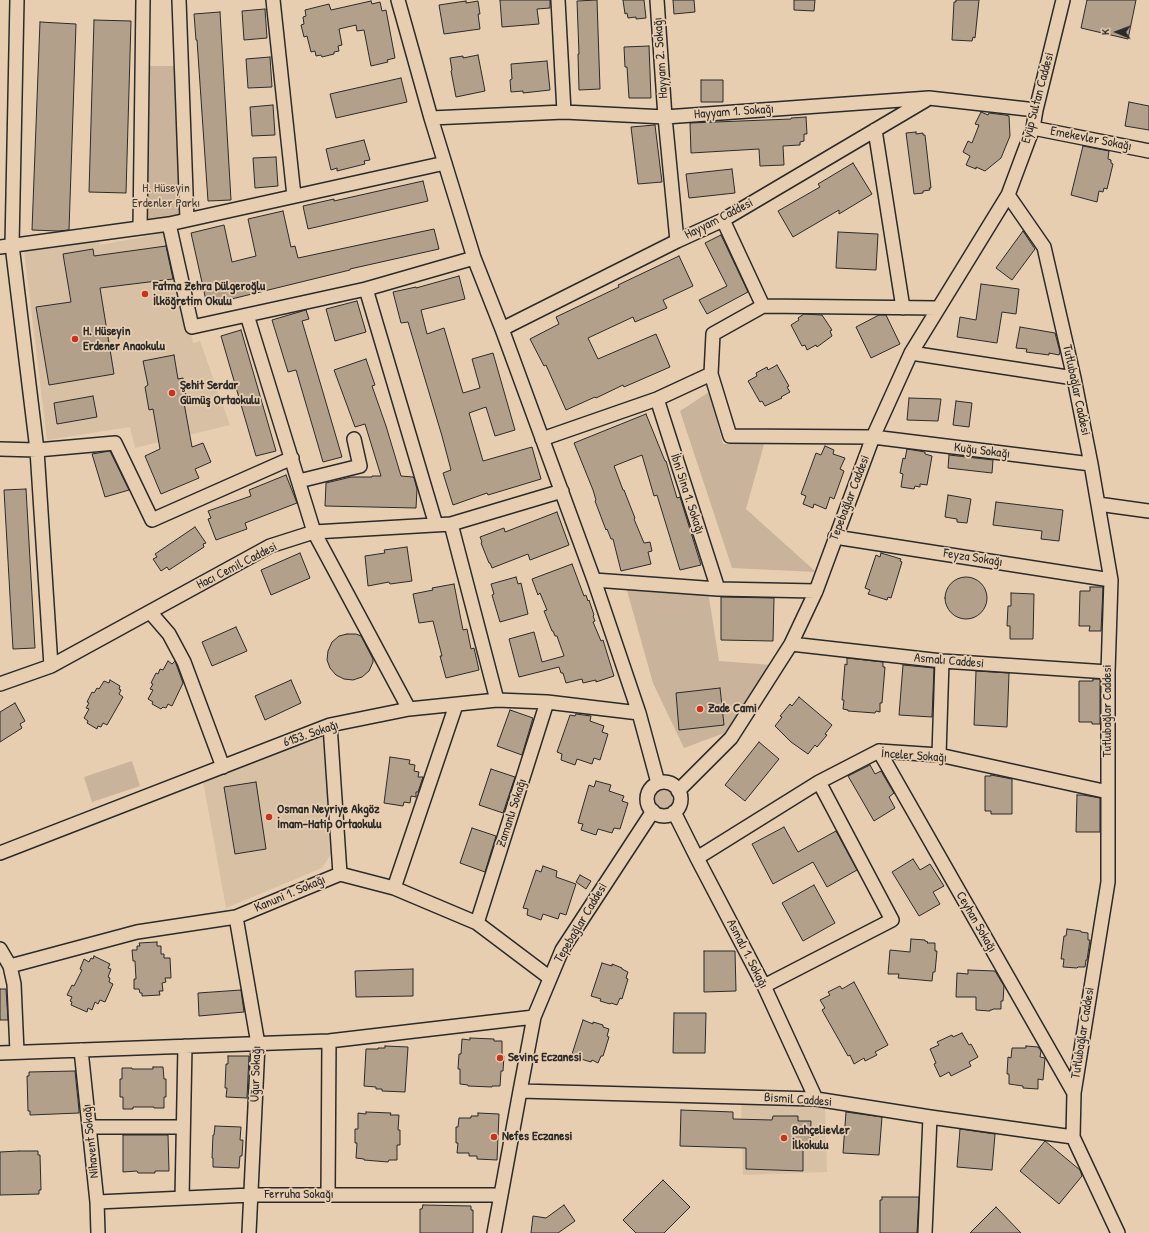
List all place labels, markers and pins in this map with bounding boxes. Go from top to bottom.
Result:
place label: Fatma Zehra Dülgeroğlu İlköğretim Okulu [153,279,265,310]
marker: Fatma Zehra Dülgeroğlu İlköğretim Okulu [140,289,150,299]
place label: H. Hüseyin Erdener Anaokulu [83,324,165,355]
marker: H. Hüseyin Erdener Anaokulu [70,334,80,344]
place label: Şehit Serdar Gümüş Ortaokulu [180,378,260,409]
marker: Şehit Serdar Gümüş Ortaokulu [167,388,177,398]
place label: Zade Cami [708,701,757,717]
marker: Zade Cami [695,704,705,714]
place label: Osman Neyriye Akgöz İmam-Hatip Ortaokulu [277,802,381,833]
marker: Osman Neyriye Akgöz İmam-Hatip Ortaokulu [264,812,274,822]
place label: Sevinç Eczanesi [508,1050,582,1066]
marker: Sevinç Eczanesi [495,1053,505,1063]
place label: Bahçelievler İlkokulu [792,1123,850,1154]
place label: Nefes Eczanesi [502,1129,572,1145]
marker: Nefes Eczanesi [489,1132,499,1142]
marker: Bahçelievler İlkokulu [779,1133,789,1143]

